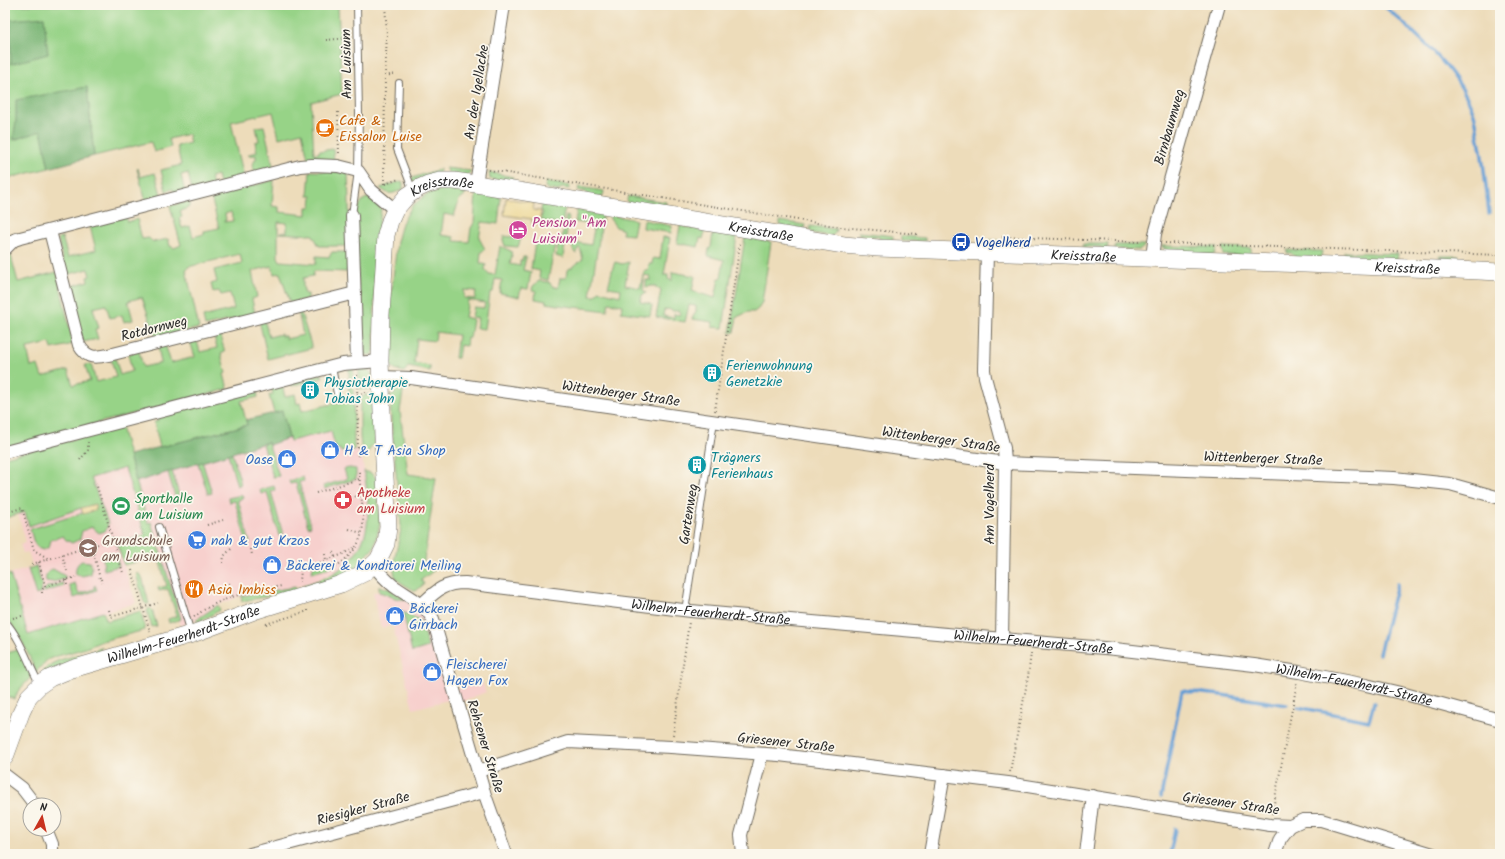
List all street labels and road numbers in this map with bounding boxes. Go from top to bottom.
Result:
street label: Am Luisium [335,29,359,99]
street label: An der Igellache [459,42,495,141]
street label: Birnbaumweg [1149,87,1191,168]
street label: Kreisstraße [405,171,476,203]
street label: Kreisstraße [726,216,796,249]
street label: Kreisstraße [1050,245,1117,269]
street label: Kreisstraße [1374,257,1441,281]
street label: Rotdornweg [119,310,190,348]
street label: Wittenberger Straße [560,375,682,413]
street label: Wittenberger Straße [880,421,1002,459]
street label: Wittenberger Straße [1203,446,1323,472]
street label: Am Vogelherd [979,463,1001,544]
street label: Gartenweg [673,482,705,546]
street label: Wilhelm-Feuerherdt-Straße [630,594,792,632]
street label: Wilhelm-Feuerherdt-Straße [105,600,264,670]
street label: Wilhelm-Feuerherdt-Straße [953,625,1115,661]
street label: Wilhelm-Feuerherdt-Straße [1274,659,1436,713]
street label: Rehsener Straße [460,697,510,796]
street label: Griesener Straße [736,727,836,759]
street label: Riesigker Straße [314,786,413,832]
street label: Griesener Straße [1181,786,1281,822]

